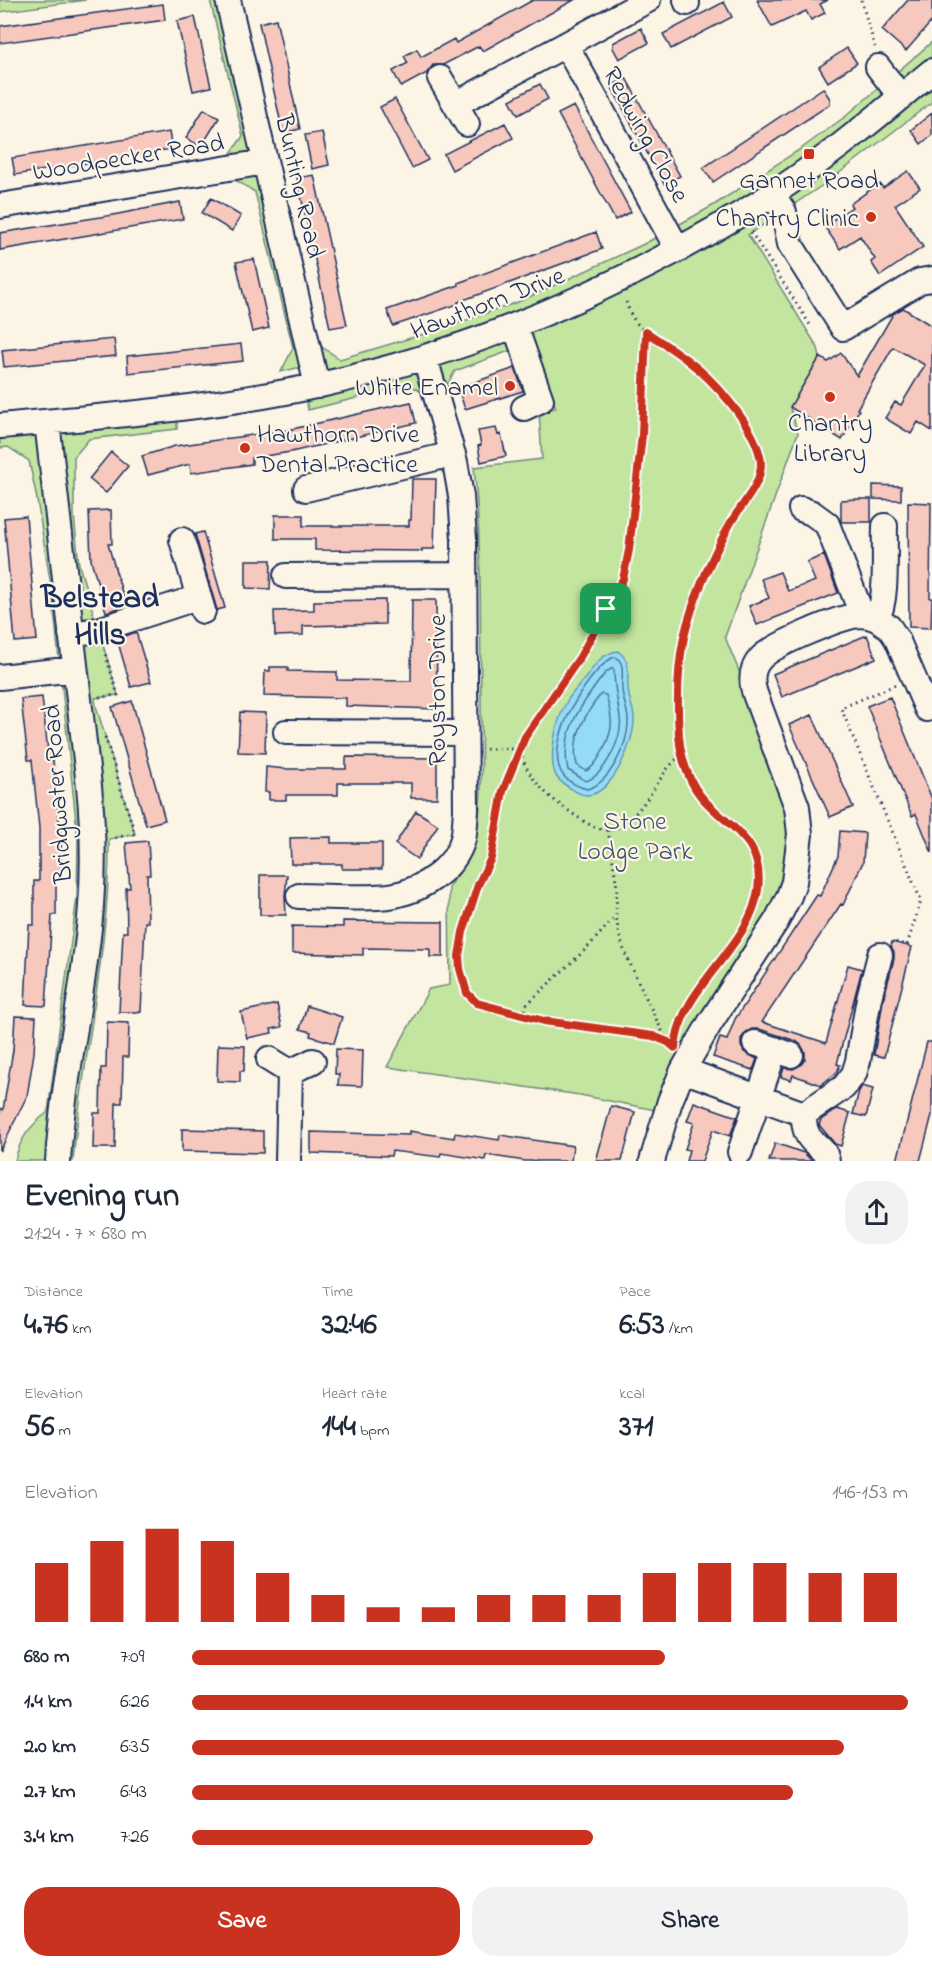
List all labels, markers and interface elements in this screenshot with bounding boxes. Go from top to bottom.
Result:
street label: Redwing Close [591,60,698,211]
street label: Bunting Road [263,110,333,262]
street label: Woodpecker Road [30,125,227,193]
marker: Gannet Road [802,147,816,161]
place label: Gannet Road [739,163,879,201]
place label: Chantry Clinic [715,201,859,239]
marker: Chantry Clinic [864,210,878,224]
street label: Hawthorn Drive [405,258,571,352]
place label: White Enamel [355,370,498,408]
marker: White Enamel [503,379,517,393]
marker: Chantry Library [823,390,837,404]
place label: Chantry Library [788,406,872,474]
place label: Hawthorn Drive Dental Practice [256,417,420,485]
marker: Hawthorn Drive Dental Practice [238,441,252,455]
district label: Belstead Hills [39,576,159,660]
pin [580,583,631,634]
icon: arrive [589,592,622,625]
street label: Royston Drive [420,614,458,766]
street label: Bridgwater Road [34,703,84,885]
park label: Stone Lodge Park [578,804,693,872]
text: Evening run [24,1173,179,1221]
button: share [845,1181,908,1244]
text: 21:24 · 7 × 680 m [24,1220,147,1249]
text: Distance [24,1280,83,1304]
text: Time [322,1280,353,1304]
text: Pace [619,1280,651,1304]
text: 4.76 [24,1304,68,1348]
text: 32:46 [322,1304,377,1348]
text: 6:53 [619,1304,665,1348]
text: km [68,1317,91,1341]
text: /km [665,1317,693,1341]
text: Elevation [24,1382,83,1406]
text: Heart rate [322,1382,387,1406]
text: kcal [619,1382,645,1406]
text: 56 [24,1406,54,1450]
text: 144 [322,1406,356,1450]
text: 371 [619,1406,654,1450]
text: m [54,1419,71,1443]
text: bpm [356,1419,390,1443]
text: Elevation [24,1479,98,1508]
text: 146–153 m [832,1479,908,1508]
text: 680 m [24,1643,69,1672]
text: 7:09 [120,1643,145,1672]
text: 1.4 km [24,1688,72,1717]
text: 6:26 [120,1688,149,1717]
text: 2.0 km [24,1733,76,1762]
text: 6:35 [120,1733,150,1762]
text: 2.7 km [24,1778,76,1807]
text: 6:43 [120,1778,147,1807]
text: 3.4 km [24,1823,74,1852]
text: 7:26 [120,1823,149,1852]
button: Save [24,1887,460,1956]
button: Share [472,1887,908,1956]

